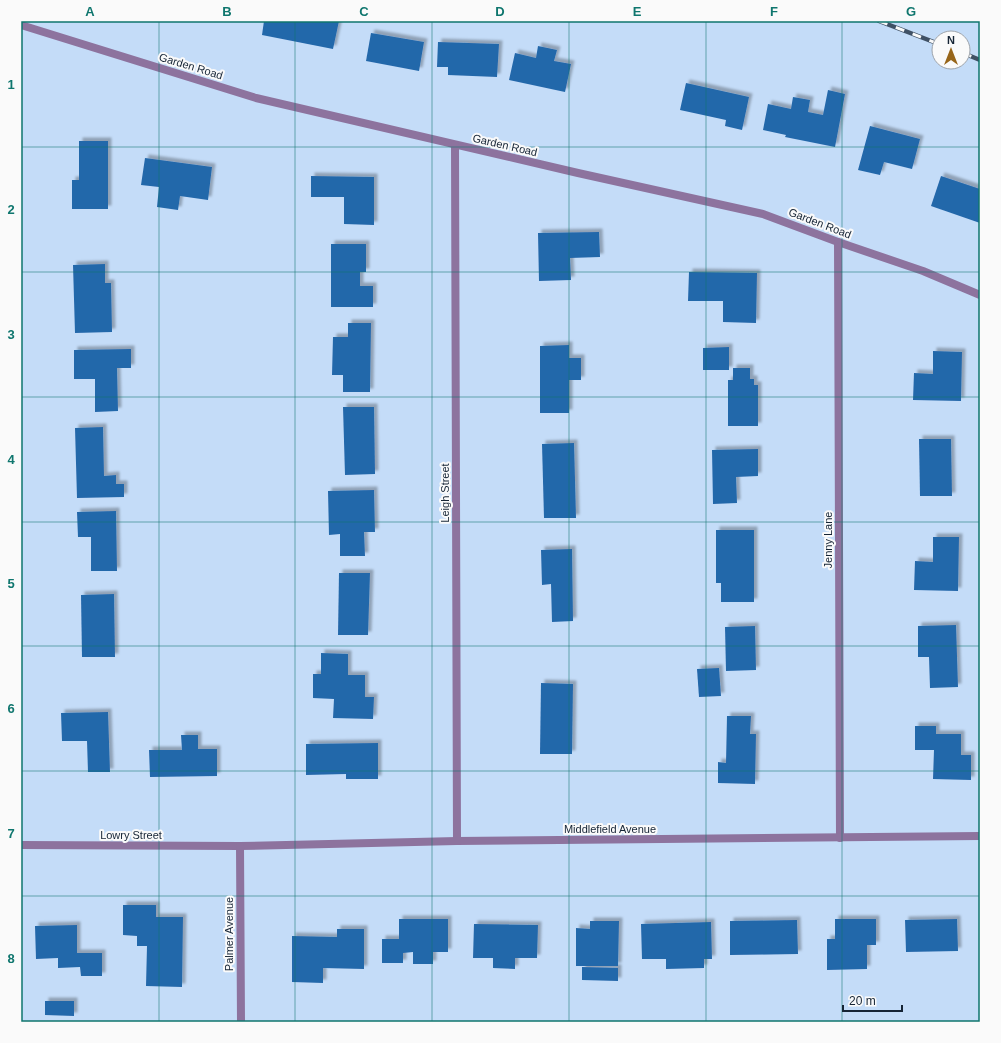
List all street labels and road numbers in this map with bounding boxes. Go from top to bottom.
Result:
street label: Garden Road [158,51,224,81]
street label: Garden Road [471,132,539,158]
street label: Garden Road [787,206,853,240]
street label: Leigh Street [439,463,451,523]
street label: Jenny Lane [822,512,834,568]
street label: Middlefield Avenue [564,823,656,835]
street label: Lowry Street [100,829,162,841]
street label: Palmer Avenue [223,897,235,971]

